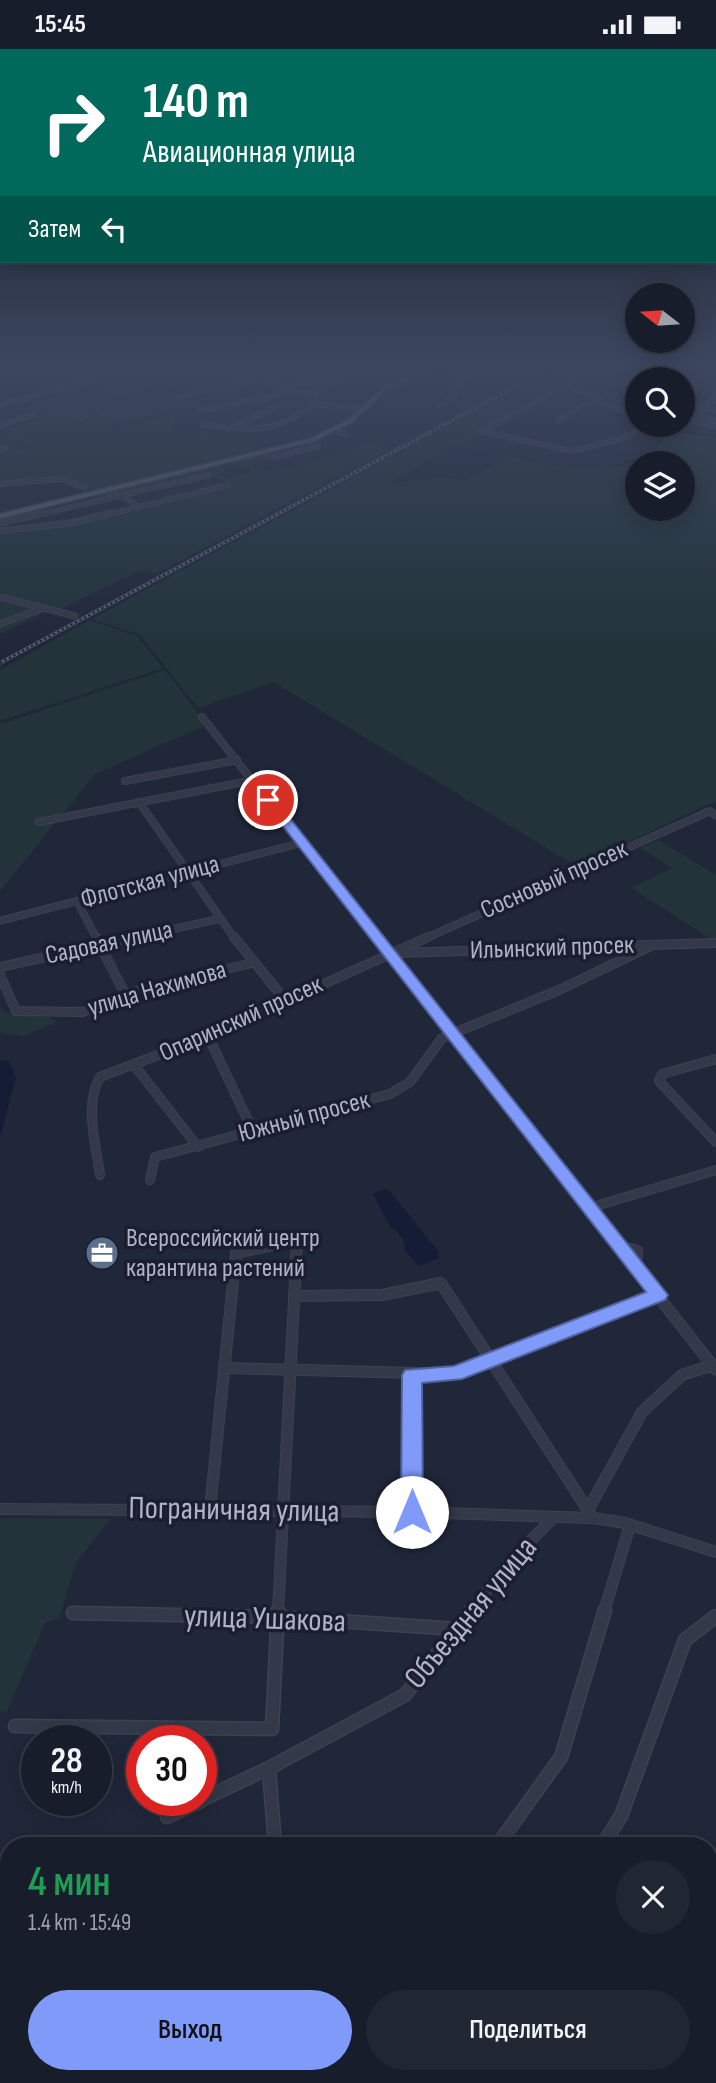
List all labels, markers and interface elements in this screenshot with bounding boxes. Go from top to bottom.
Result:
text: 15:45 [35,9,86,40]
text: 140 m [143,73,249,132]
icon: right [28,77,119,168]
text: Авиационная улица [143,133,356,172]
icon: left [95,210,133,248]
text: Затем [28,214,81,245]
north arrow [625,283,695,353]
map controls [625,283,695,521]
button: search [625,367,695,437]
button: layers [625,451,695,521]
pin [238,770,298,830]
icon: arrive [249,781,287,819]
street label: Сосновый просек [476,834,632,926]
street label: Флотская улица [77,849,223,915]
street label: Садовая улица [42,914,176,972]
street label: Ильинский просек [470,930,635,966]
street label: улица Нахимова [84,954,230,1024]
street label: Опаринский просек [155,969,327,1069]
street label: Южный просек [235,1085,373,1149]
place label: Всероссийский центр карантина растений [126,1223,320,1284]
office icon: Всероссийский центр карантина растений [83,1234,121,1272]
position arrow [375,1475,449,1549]
street label: Пограничная улица [128,1489,340,1531]
street label: Объездная улица [396,1529,546,1697]
street label: улица Ушакова [183,1597,347,1641]
speed limit sign: 30 [126,1725,217,1816]
text: 28 [51,1740,82,1783]
text: km/h [51,1777,82,1798]
text: 4 мин [28,1857,111,1908]
button: close [616,1860,690,1934]
text: 1.4 km · 15:49 [28,1909,131,1937]
button: Выход [28,1990,352,2070]
button: Поделиться [366,1990,690,2070]

